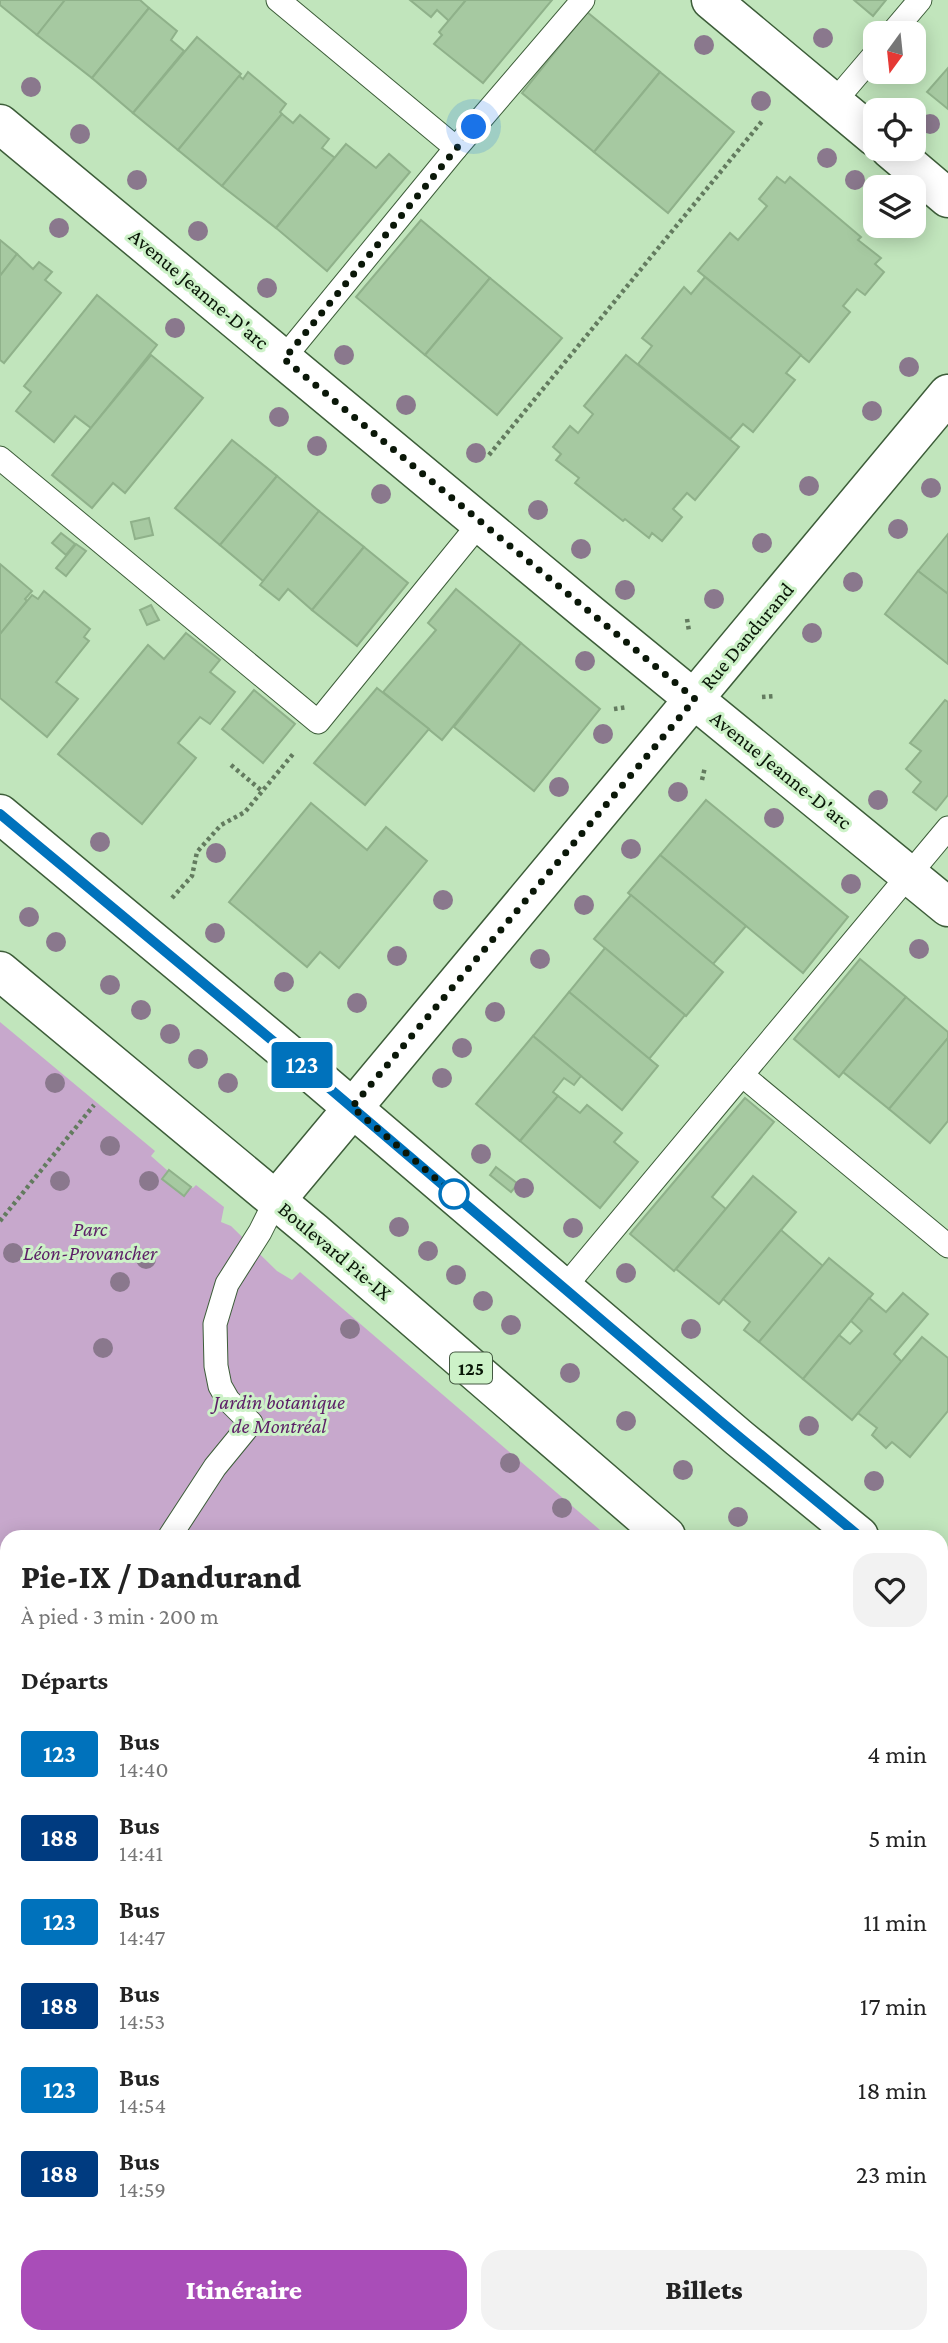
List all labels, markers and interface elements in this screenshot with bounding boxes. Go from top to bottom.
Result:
north arrow [863,21,926,84]
map controls [863,21,926,238]
button: locate [863,98,926,161]
your location [456,109,491,144]
button: layers [863,175,926,238]
street label: Avenue Jeanne-D'arc [124,224,274,355]
street label: Rue Dandurand [695,578,799,694]
street label: Avenue Jeanne-D'arc [706,706,857,835]
line badge: 123 [262,1042,342,1088]
text: 123 [286,1051,318,1078]
unlabelled marker [439,1179,469,1209]
street label: Boulevard Pie-IX [274,1197,397,1305]
park label: Parc Léon-Provancher [23,1217,158,1265]
road number: 125 [450,1352,492,1384]
park label: Jardin botanique de Montréal [209,1390,345,1438]
button: heart [853,1553,927,1627]
text: Pie-IX / Dandurand [21,1558,301,1595]
text: À pied · 3 min · 200 m [21,1603,219,1629]
text: Départs [21,1666,108,1695]
text: Bus [119,1727,160,1756]
text: 123 [43,1740,76,1767]
text: 4 min [867,1740,927,1769]
text: 14:40 [119,1756,168,1782]
text: Bus [119,1811,160,1840]
text: 188 [41,1824,78,1851]
text: 5 min [868,1824,927,1853]
text: 14:41 [119,1840,163,1866]
text: Bus [119,1895,160,1924]
text: 123 [43,1908,76,1935]
text: 11 min [863,1908,927,1937]
text: 14:47 [119,1924,165,1950]
text: Bus [119,1979,160,2008]
text: 188 [41,1992,78,2019]
text: 17 min [860,1992,927,2021]
text: 14:53 [119,2008,165,2034]
text: Bus [119,2063,160,2092]
text: 123 [43,2076,76,2103]
text: 18 min [858,2076,927,2105]
text: 14:54 [119,2092,166,2118]
text: Bus [119,2147,160,2176]
text: 188 [41,2160,78,2187]
text: 23 min [856,2160,927,2189]
text: 14:59 [119,2176,166,2202]
button: Itinéraire [21,2250,467,2330]
button: Billets [481,2250,927,2330]

